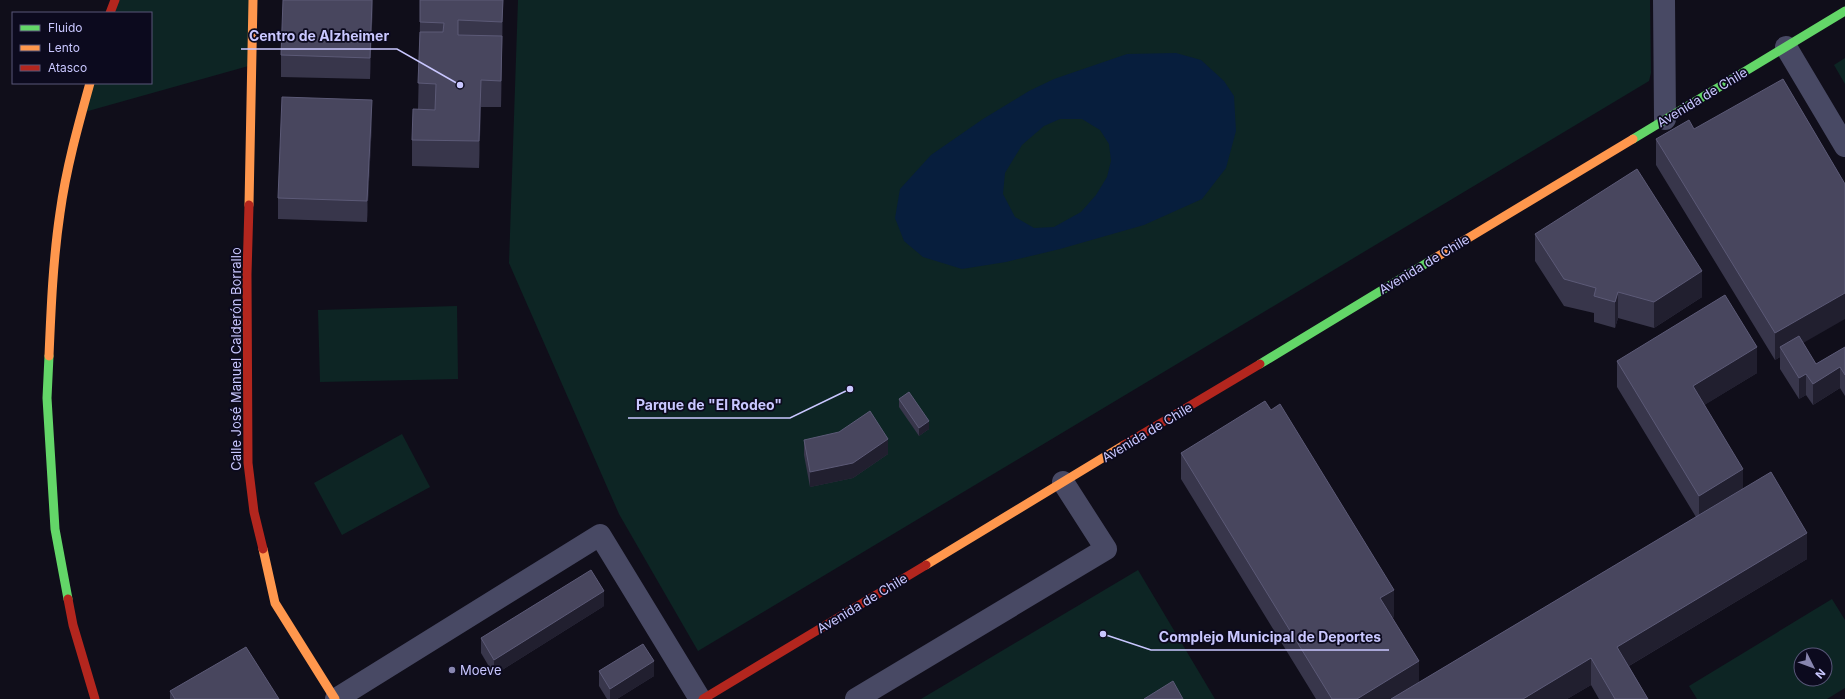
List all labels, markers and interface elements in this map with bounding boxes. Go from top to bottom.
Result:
legend [12,12,152,84]
text: Fluido [48,20,83,35]
callout: Centro de Alzheimer [241,23,397,49]
text: Centro de Alzheimer [249,27,389,44]
text: Lento [48,40,80,55]
text: Atasco [48,60,87,75]
street label: Avenida de Chile [1654,64,1750,130]
street label: Avenida de Chile [1376,231,1472,297]
street label: Calle José Manuel Calderón Borrallo [228,247,244,471]
callout: Parque de "El Rodeo" [628,392,790,418]
text: Parque de "El Rodeo" [636,396,782,413]
street label: Avenida de Chile [1099,399,1195,465]
street label: Avenida de Chile [814,570,910,636]
callout: Complejo Municipal de Deportes [1151,624,1389,650]
text: Complejo Municipal de Deportes [1159,628,1381,645]
north arrow [1793,647,1833,687]
place label: Moeve [460,662,502,678]
marker: Moeve [447,665,457,675]
text: N [1812,666,1828,681]

